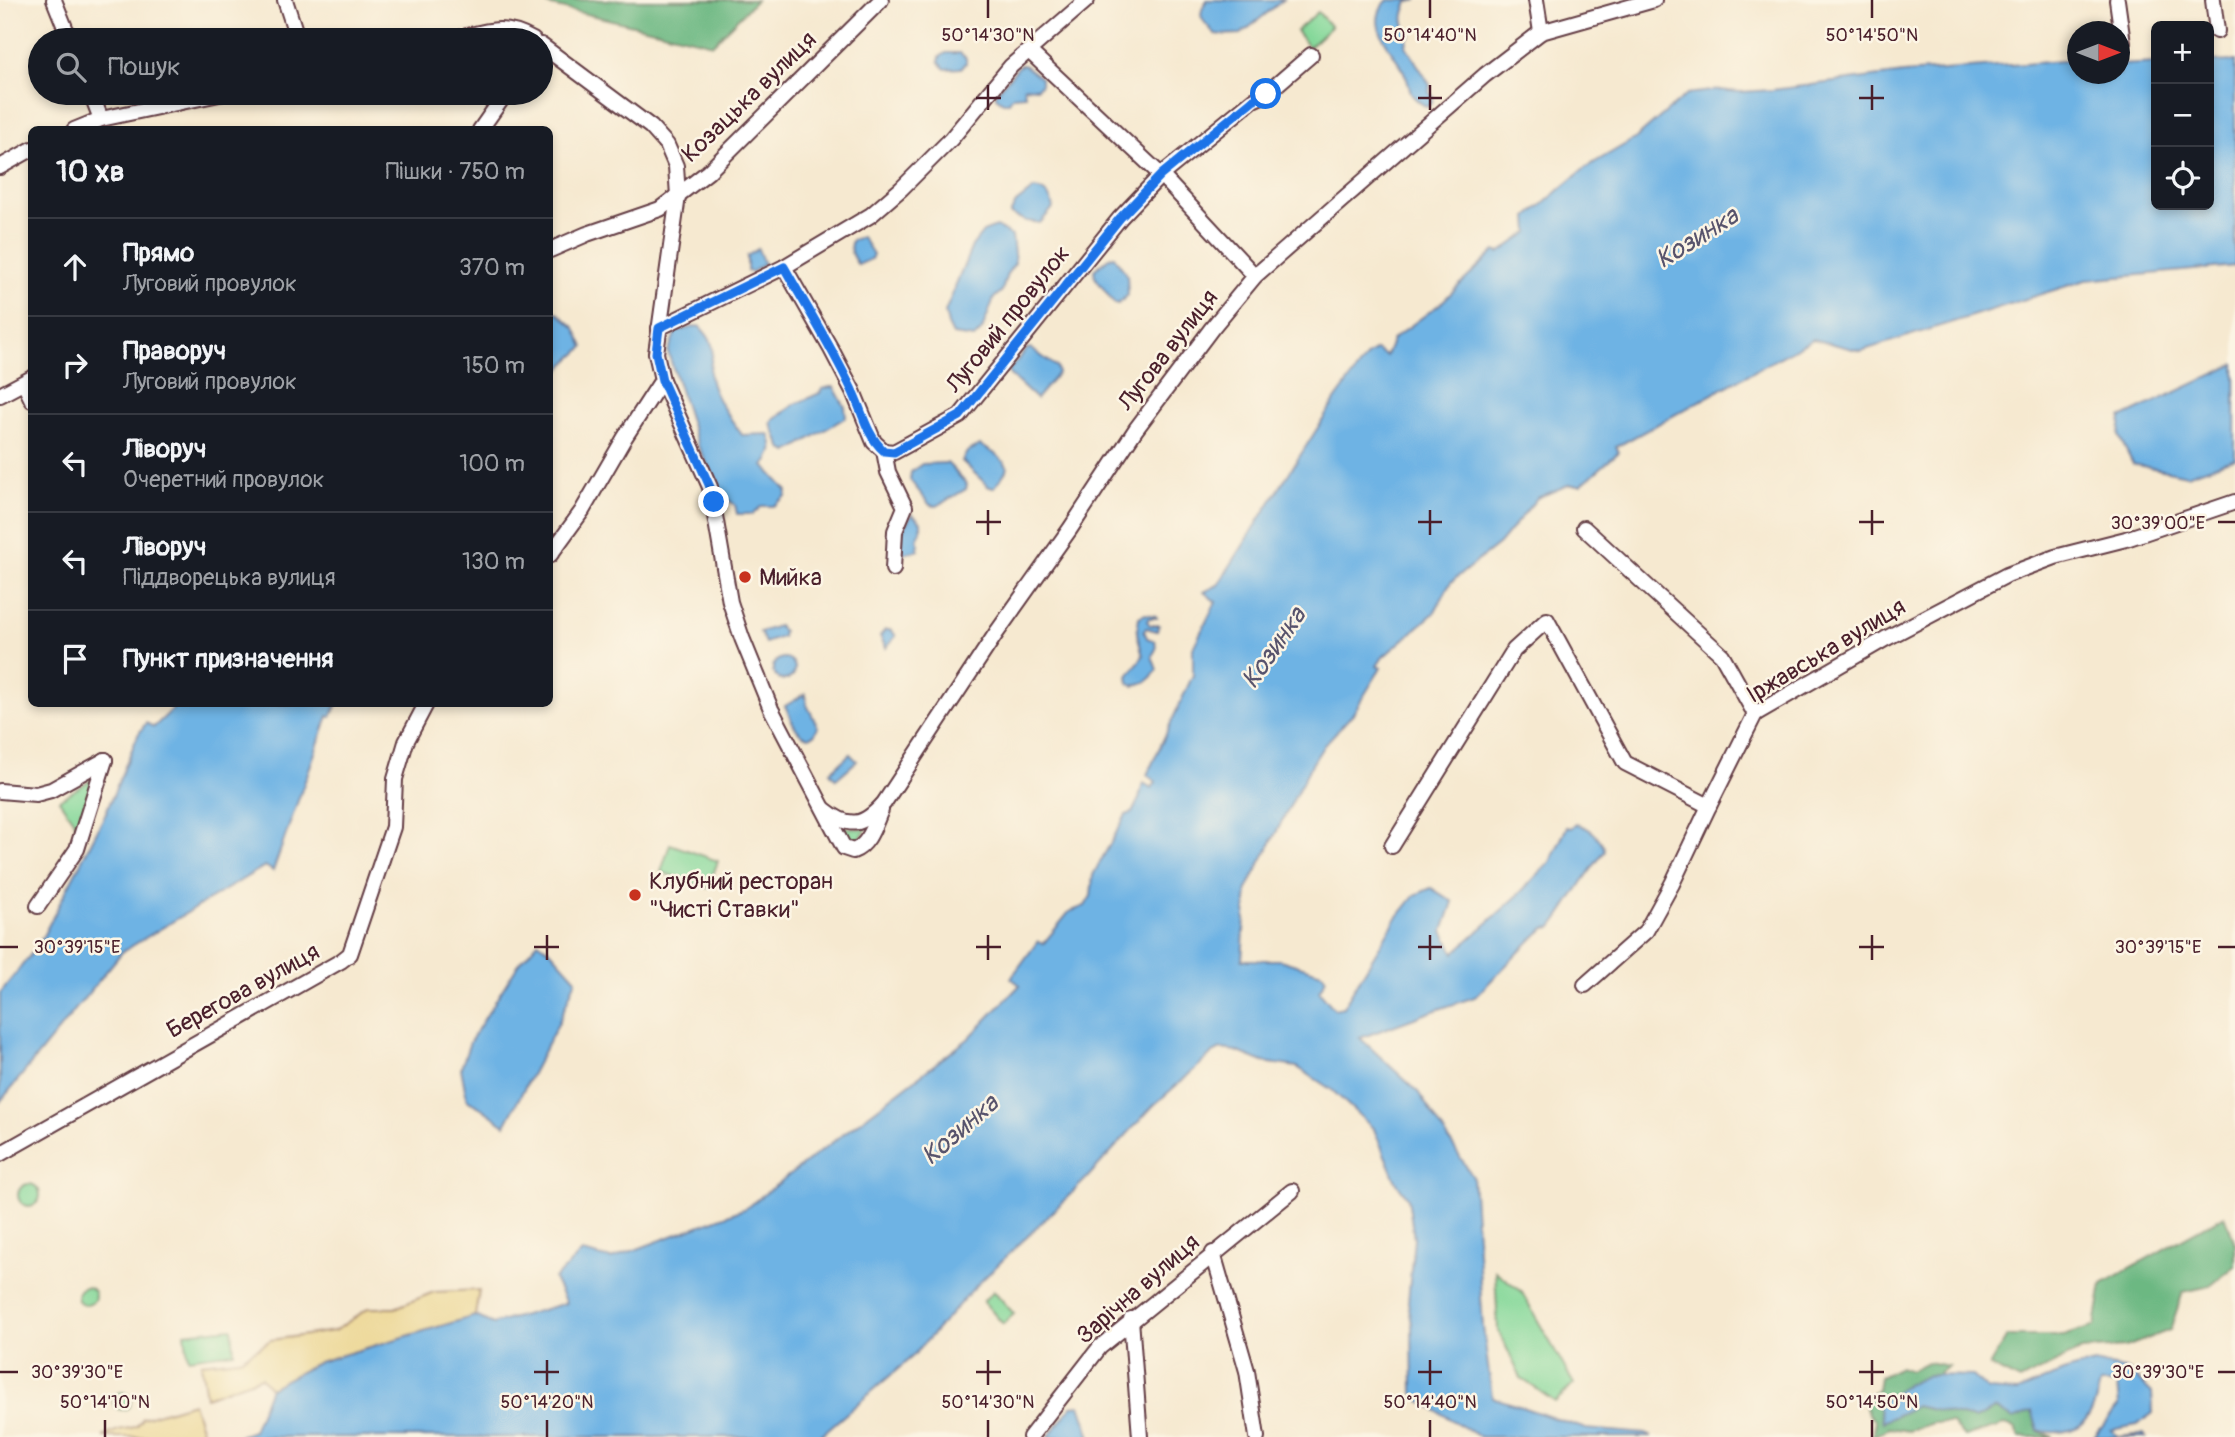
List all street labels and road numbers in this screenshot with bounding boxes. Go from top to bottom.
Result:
street label: Козацька вулиця [676,25,822,169]
street label: Луговий провулок [939,239,1076,399]
street label: Лугова вулиця [1111,284,1224,417]
street label: Іржавська вулиця [1741,592,1911,710]
street label: Берегова вулиця [161,937,325,1045]
street label: Зарічна вулиця [1071,1228,1205,1350]

